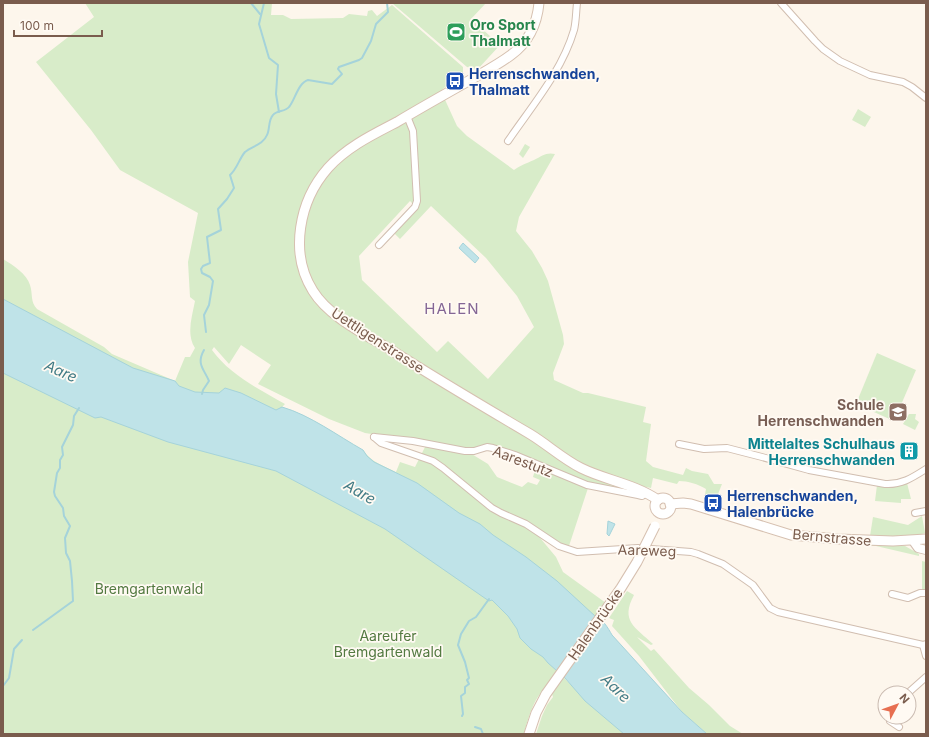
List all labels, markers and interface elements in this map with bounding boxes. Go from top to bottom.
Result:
scale bar [14,12,102,38]
place label: Oro Sport Thalmatt [470,16,536,49]
text: 100 m [20,18,54,33]
sports icon: Oro Sport Thalmatt [445,21,467,43]
place label: Herrenschwanden, Thalmatt [469,65,600,98]
bus stop icon: Herrenschwanden, Thalmatt [444,70,466,92]
district label: HALEN [424,299,480,318]
street label: Uettligenstrasse [328,304,428,376]
water label: Aare [41,355,80,387]
place label: Schule Herrenschwanden [758,396,884,429]
school or university icon: Schule Herrenschwanden [887,401,909,423]
place label: Mittelaltes Schulhaus Herrenschwanden [748,435,895,468]
building icon: Mittelaltes Schulhaus Herrenschwanden [898,440,920,462]
street label: Aarestutz [490,442,556,480]
water label: Aare [340,475,379,509]
place label: Herrenschwanden, Halenbrücke [727,487,858,520]
bus stop icon: Herrenschwanden, Halenbrücke [702,492,724,514]
street label: Bernstrasse [792,525,872,549]
street label: Aareweg [618,540,676,560]
park label: Bremgartenwald [95,580,203,597]
street label: Halenbrücke [564,585,626,663]
park label: Aareufer Bremgartenwald [334,627,442,660]
water label: Aare [597,669,635,707]
north arrow [877,685,917,725]
text: N [897,691,913,706]

